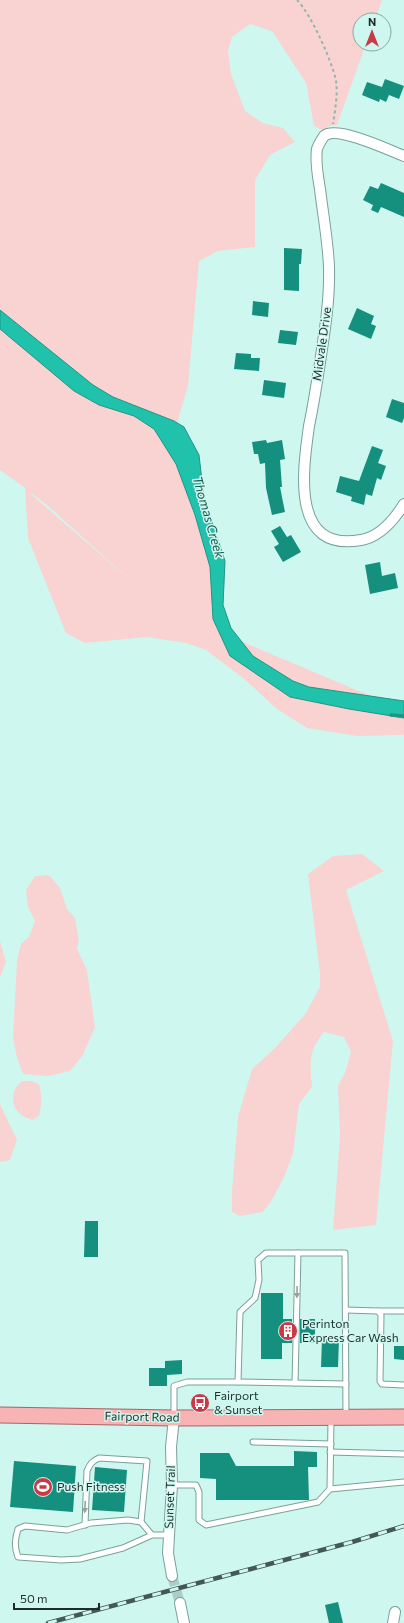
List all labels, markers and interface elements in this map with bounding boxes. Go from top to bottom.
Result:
north arrow [352,12,392,52]
text: N [368,15,376,28]
street label: Midvale Drive [309,306,333,382]
water label: Thomas Creek [190,474,229,561]
one-way arrow [294,1286,300,1299]
place label: Perinton Express Car Wash [302,1316,399,1344]
building icon: Perinton Express Car Wash [277,1320,299,1342]
place label: Fairport & Sunset [214,1388,262,1416]
bus stop icon: Fairport & Sunset [189,1392,211,1414]
street label: Fairport Road [104,1408,180,1424]
street label: Sunset Trail [161,1465,177,1529]
sports icon: Push Fitness [32,1476,54,1498]
place label: Push Fitness [57,1479,125,1493]
one-way arrow [82,1501,89,1514]
scale bar [14,1585,99,1611]
text: 50 m [20,1591,48,1605]

